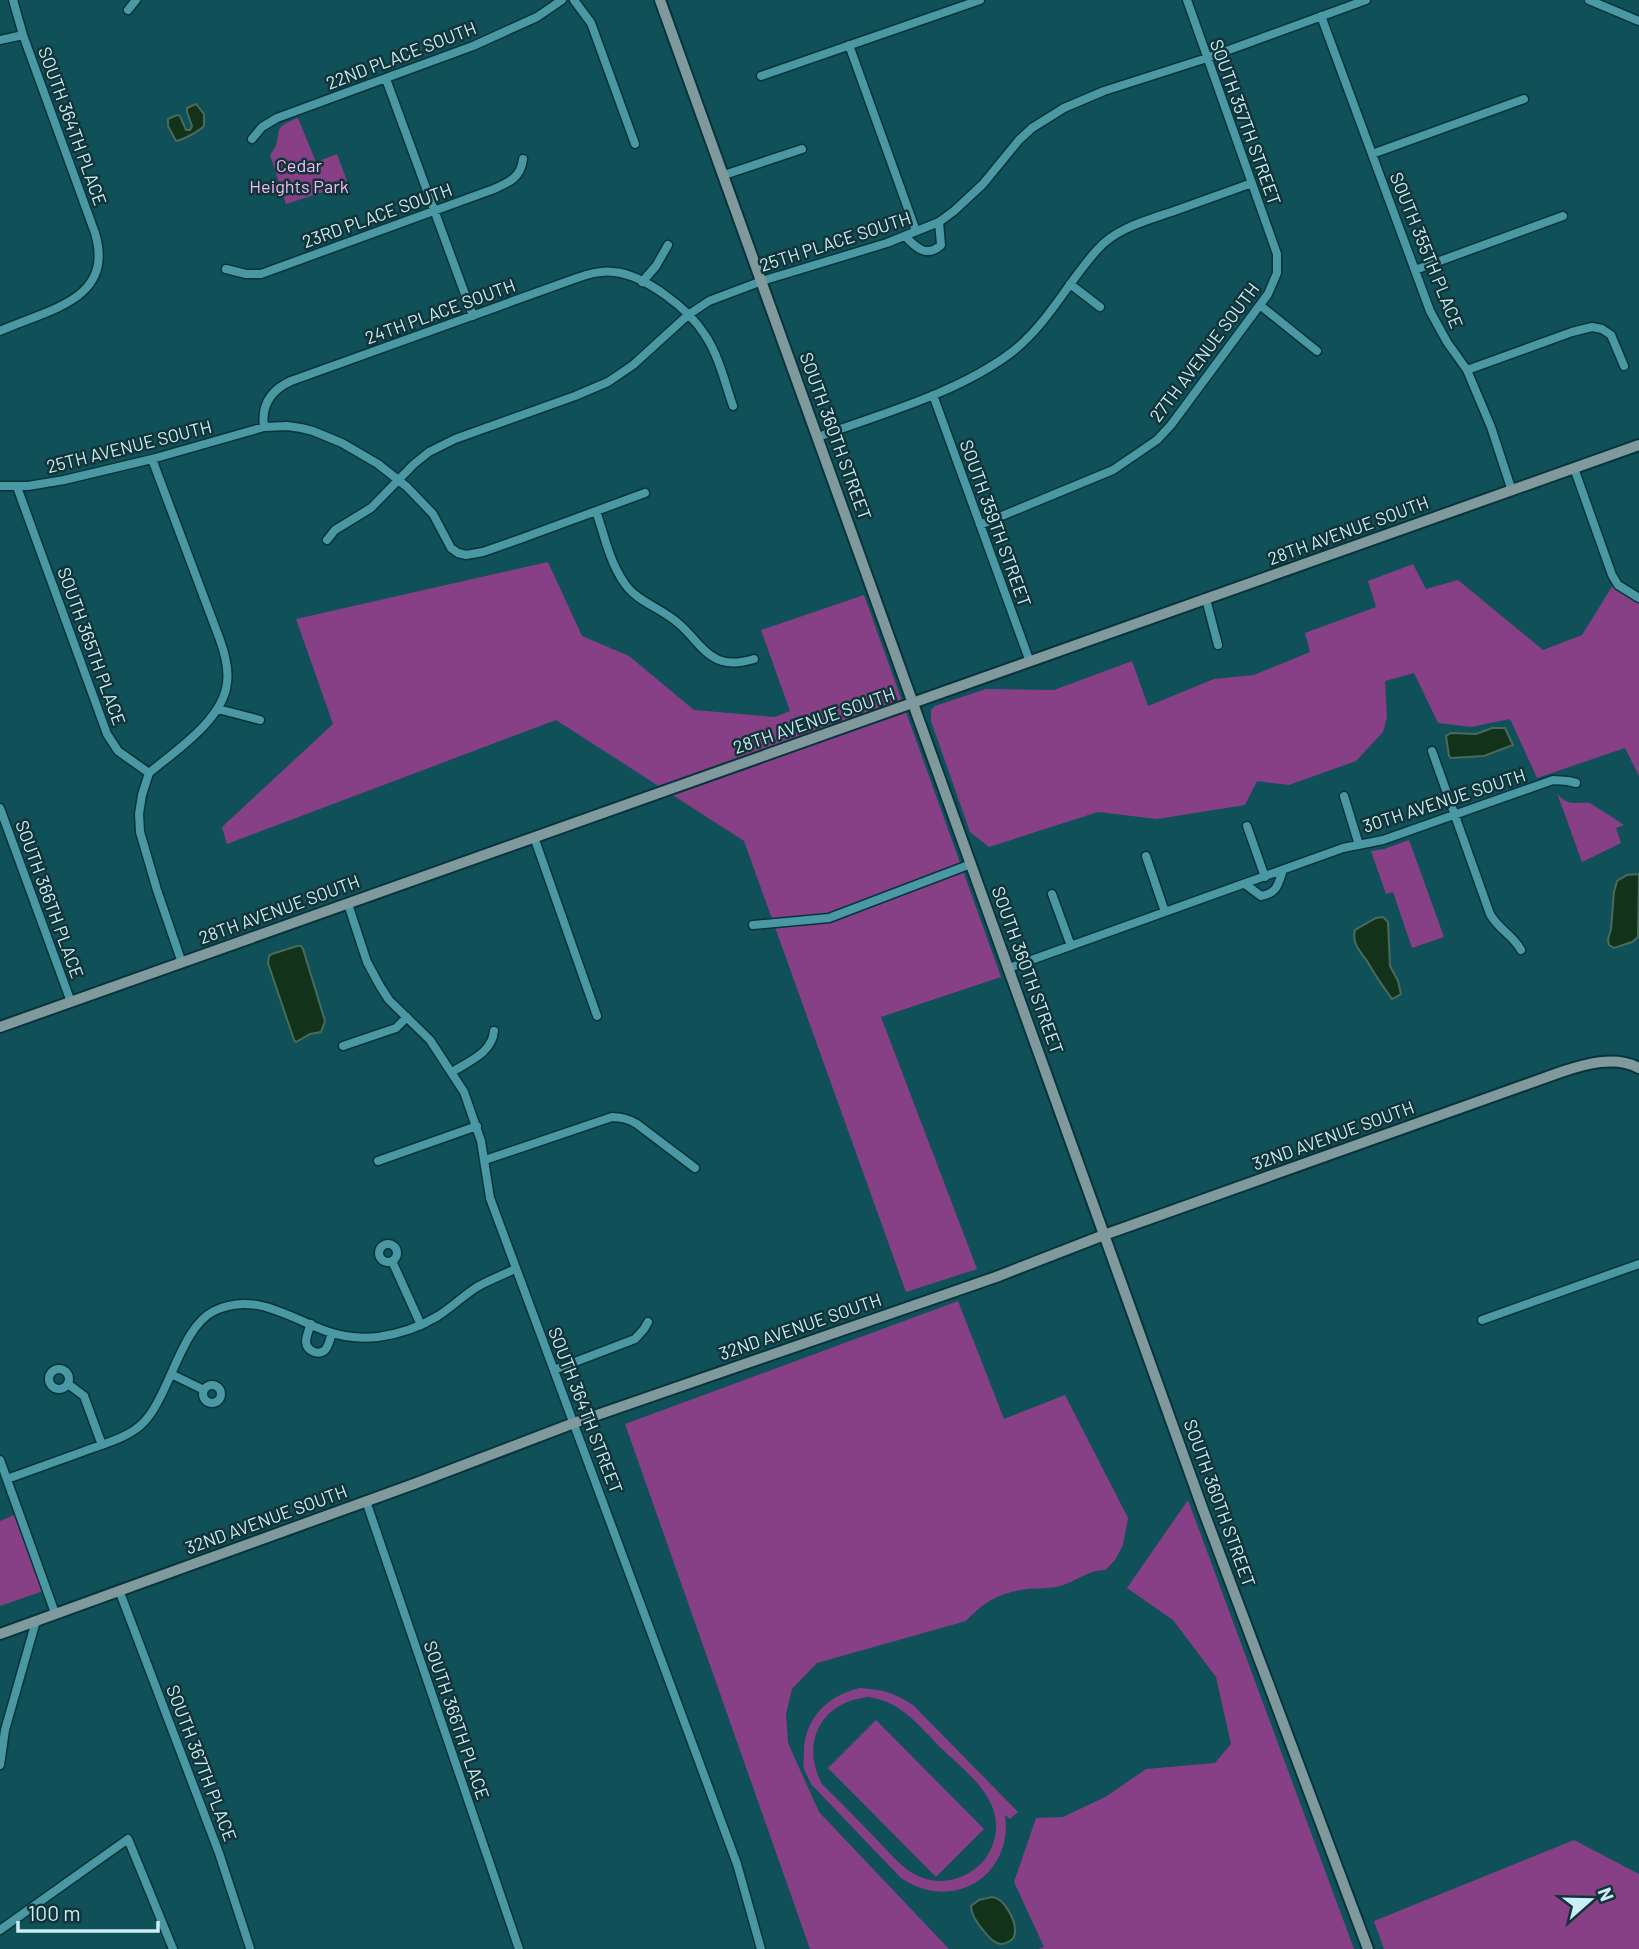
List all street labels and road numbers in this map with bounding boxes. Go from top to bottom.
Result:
street label: 22ND PLACE SOUTH [323,16,479,94]
street label: SOUTH 357TH STREET [1206,36,1286,208]
street label: SOUTH 364TH PLACE [34,44,112,208]
street label: SOUTH 355TH PLACE [1386,169,1468,331]
street label: 23RD PLACE SOUTH [299,178,455,252]
street label: 25TH PLACE SOUTH [757,206,913,276]
street label: 24TH PLACE SOUTH [362,274,518,348]
street label: 27TH AVENUE SOUTH [1144,278,1264,426]
street label: SOUTH 360TH STREET [795,349,877,523]
street label: 25TH AVENUE SOUTH [44,415,214,477]
street label: SOUTH 359TH STREET [956,437,1036,609]
street label: 28TH AVENUE SOUTH [1265,491,1431,569]
street label: SOUTH 365TH PLACE [53,564,131,728]
street label: 28TH AVENUE SOUTH [730,682,898,758]
street label: 30TH AVENUE SOUTH [1360,763,1528,837]
street label: SOUTH 366TH PLACE [11,817,89,981]
street label: 28TH AVENUE SOUTH [196,870,362,948]
street label: SOUTH 360TH STREET [987,883,1069,1057]
street label: 32ND AVENUE SOUTH [1249,1095,1417,1175]
street label: 32ND AVENUE SOUTH [716,1288,884,1364]
street label: SOUTH 364TH STREET [544,1324,628,1496]
street label: SOUTH 360TH STREET [1179,1416,1261,1590]
street label: 32ND AVENUE SOUTH [182,1479,350,1559]
street label: SOUTH 366TH PLACE [419,1638,495,1802]
street label: SOUTH 367TH PLACE [162,1682,242,1844]

